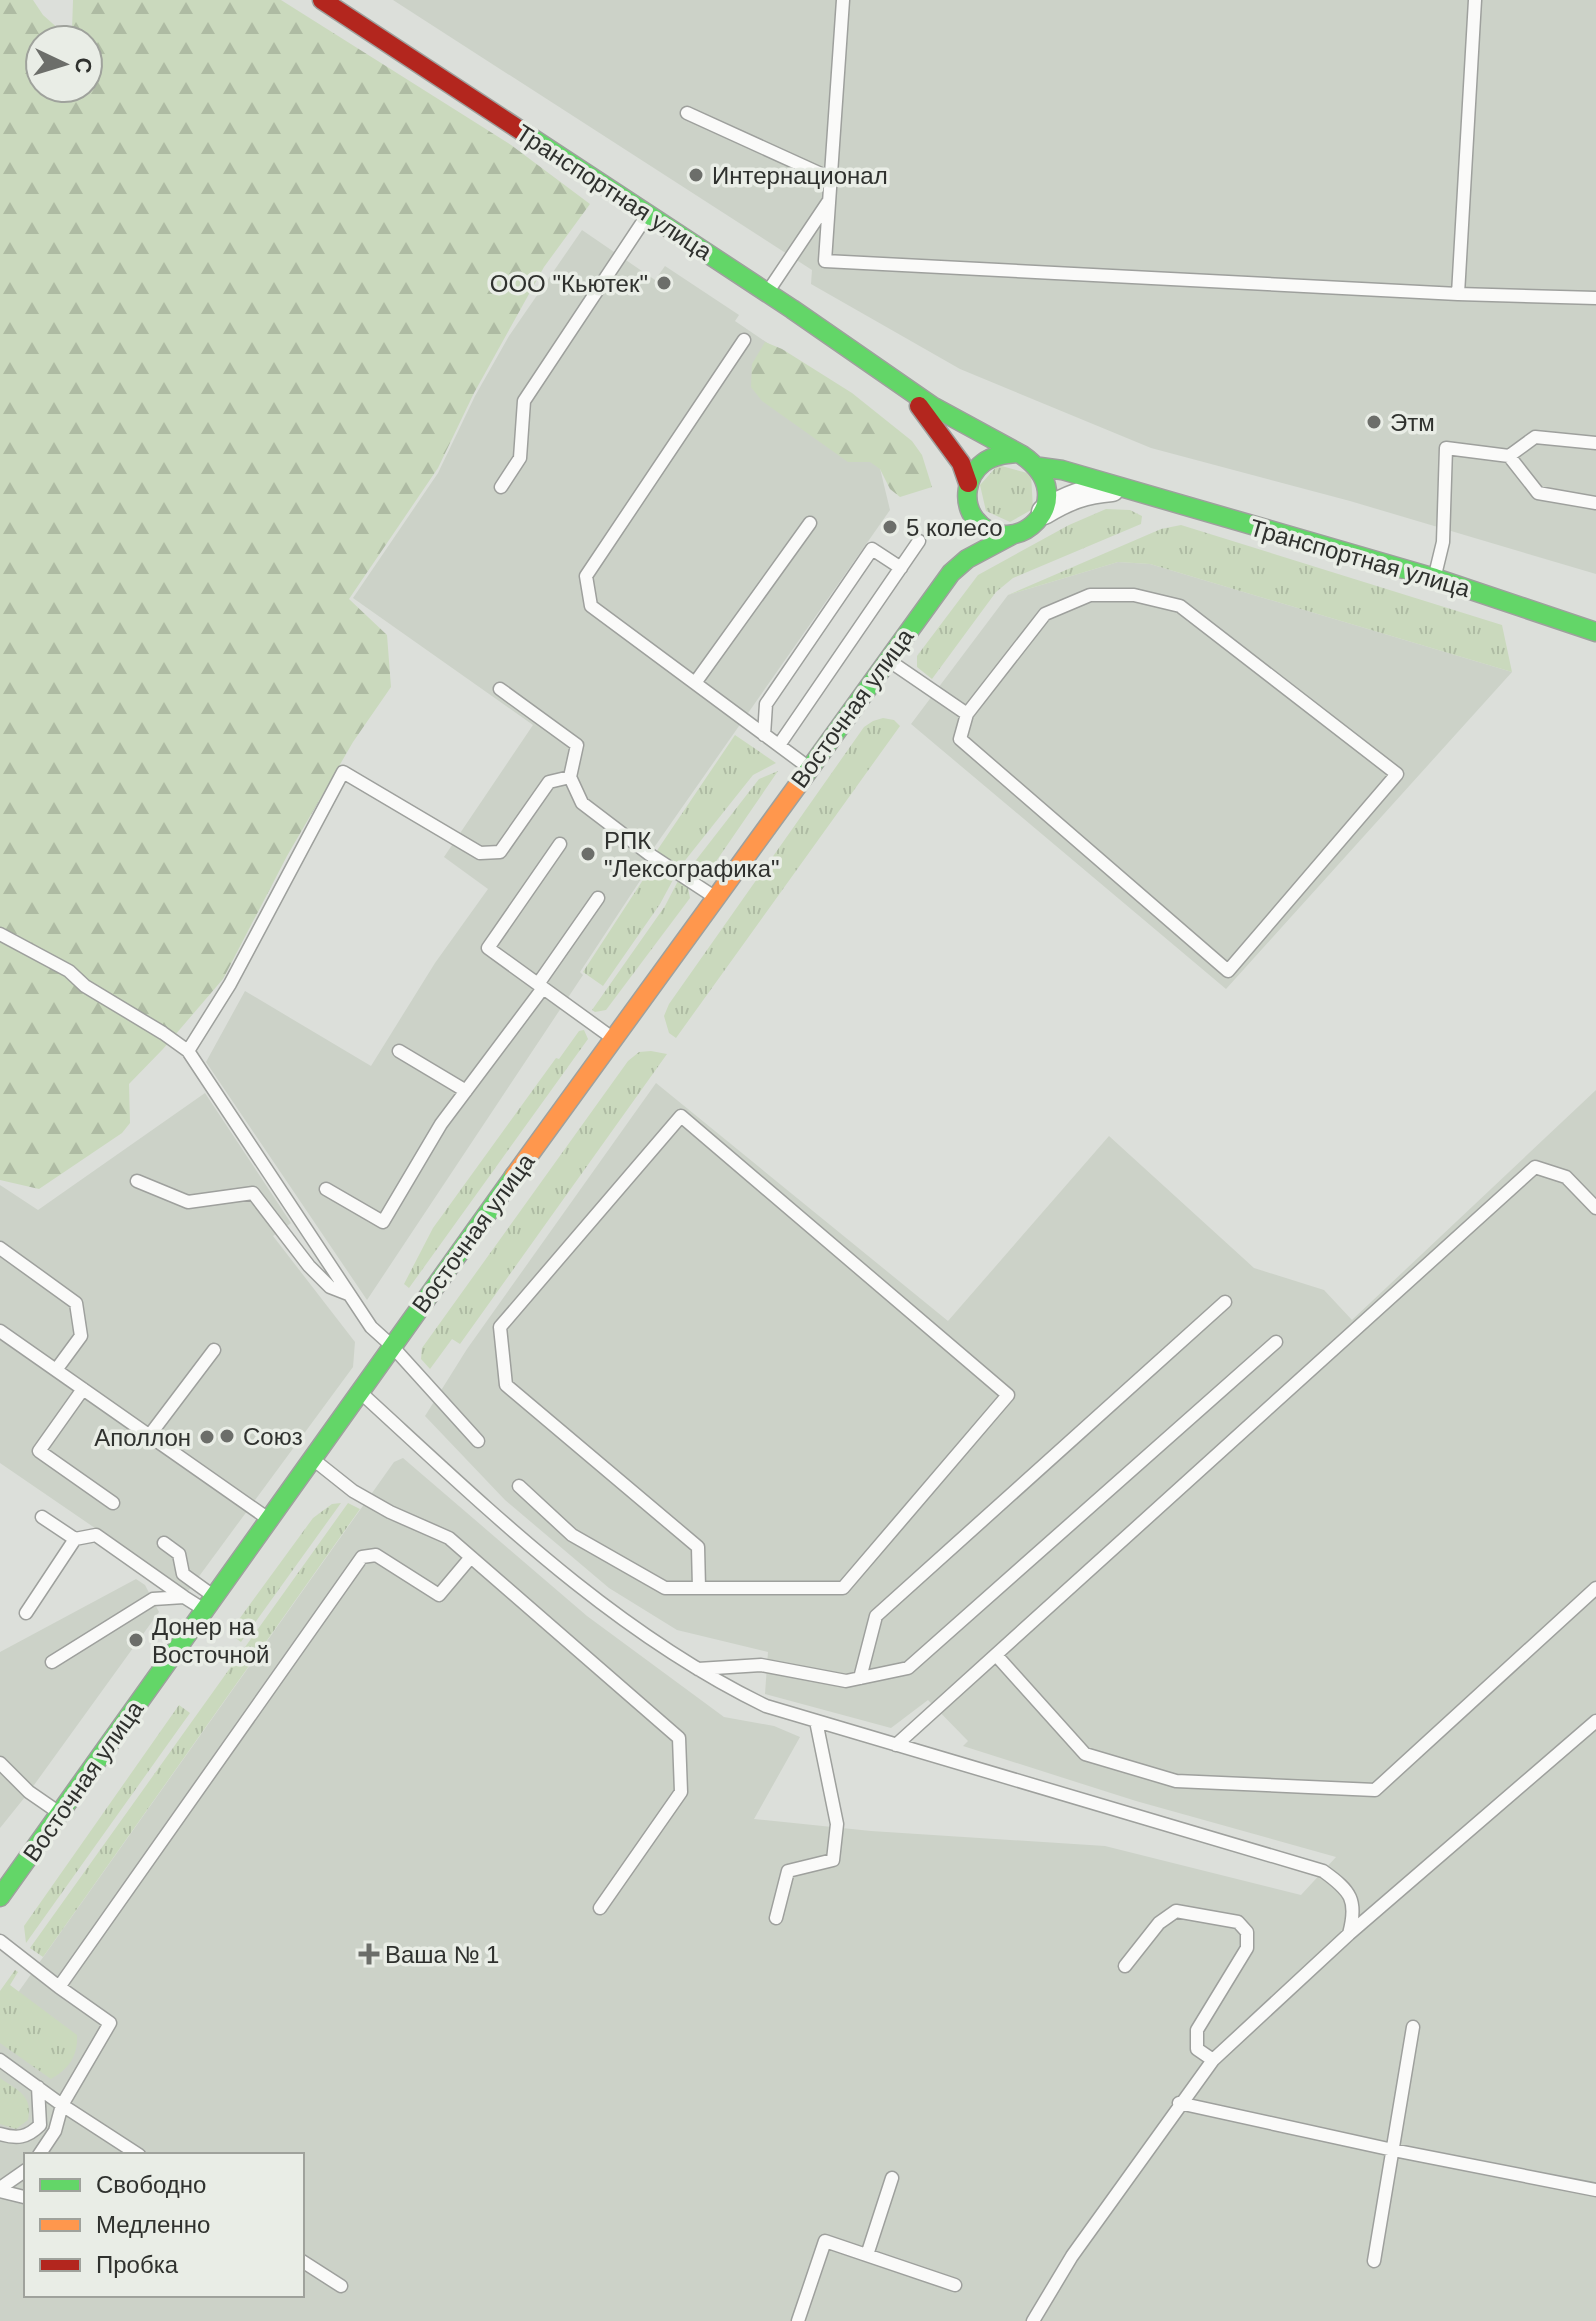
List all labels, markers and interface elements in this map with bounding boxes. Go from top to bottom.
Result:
north arrow [24,24,104,104]
text: С [70,57,96,74]
street label: Транспортная улица [511,119,717,266]
place label: Интернационал [712,162,888,189]
marker: Интернационал [687,166,705,184]
place label: ООО "Кьютек" [490,270,648,297]
marker: ООО "Кьютек" [655,274,673,292]
place label: Этм [1390,409,1435,436]
marker: Этм [1365,413,1383,431]
place label: 5 колесо [906,514,1003,541]
street label: Транспортная улица [1247,514,1474,603]
marker: 5 колесо [881,518,899,536]
street label: Восточная улица [785,623,919,793]
place label: РПК "Лексографика" [604,827,780,882]
marker: РПК "Лексографика" [579,845,597,863]
street label: Восточная улица [406,1148,540,1318]
place label: Союз [243,1423,303,1450]
place label: Аполлон [94,1424,191,1451]
marker: Союз [218,1427,236,1445]
marker: Аполлон [198,1428,216,1446]
place label: Донер на Восточной [152,1613,269,1668]
marker: Донер на Восточной [127,1631,145,1649]
street label: Восточная улица [18,1695,149,1866]
place label: Ваша № 1 [385,1941,499,1968]
marker: Ваша № 1 [360,1945,378,1963]
legend [24,2153,304,2297]
text: Свободно [96,2171,206,2198]
text: Медленно [96,2211,210,2238]
text: Пробка [96,2251,179,2278]

